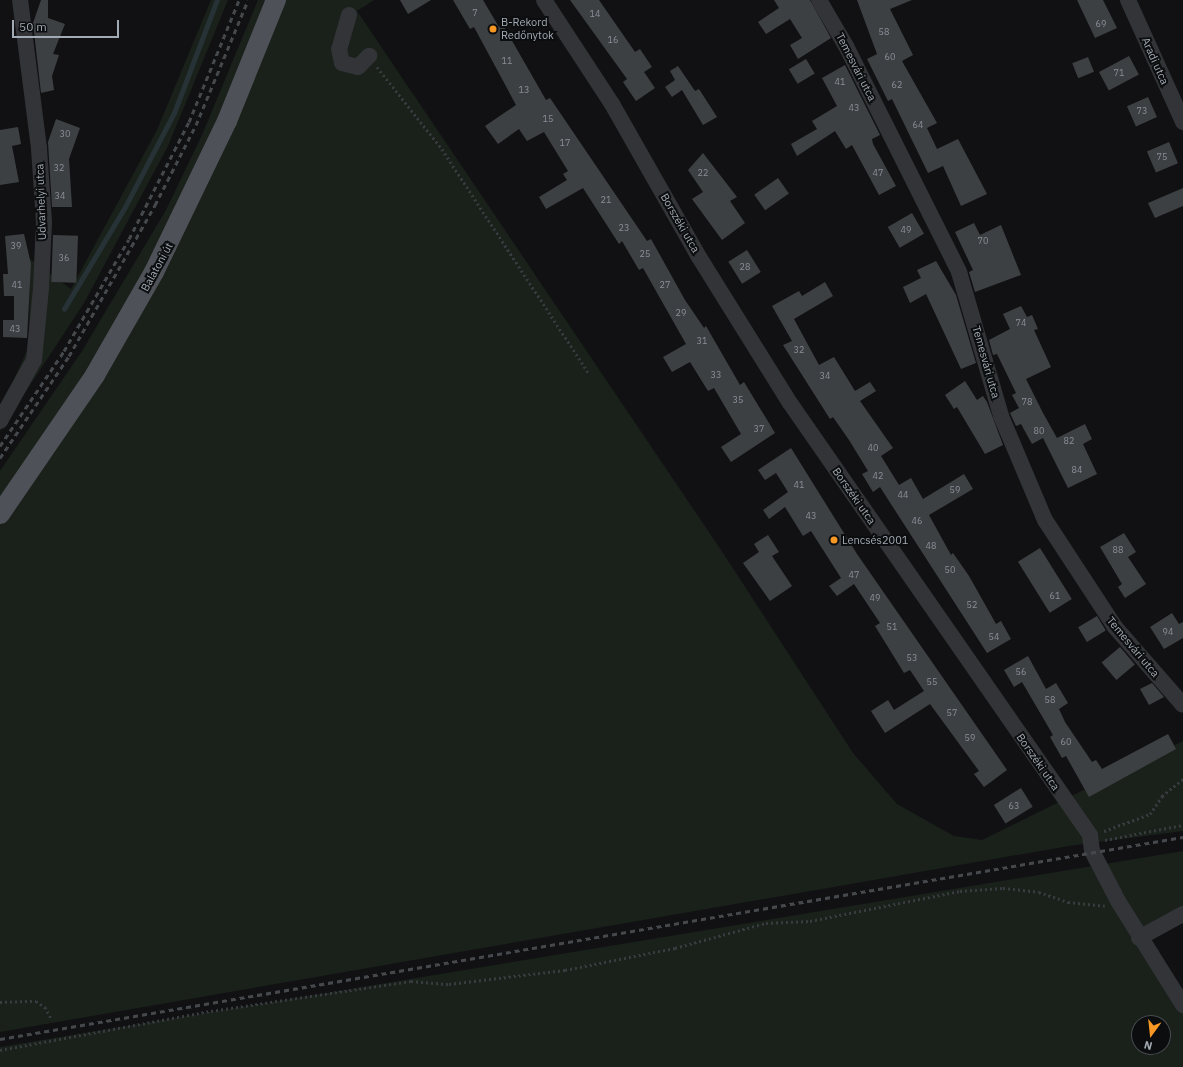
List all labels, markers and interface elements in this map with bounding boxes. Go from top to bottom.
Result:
house number: 7 [472,8,478,18]
house number: 14 [590,9,600,19]
scale bar [14,12,121,38]
place label: B-Rekord Redőnytok [501,16,554,42]
text: 50 m [19,19,47,34]
house number: 69 [1096,19,1106,29]
marker: B-Rekord Redőnytok [488,24,498,34]
house number: 58 [879,27,889,37]
street label: Temesvári utca [833,31,879,103]
house number: 16 [608,35,618,45]
street label: Aradi utca [1139,35,1171,87]
house number: 60 [885,52,895,62]
house number: 11 [502,56,512,66]
house number: 71 [1114,68,1124,78]
house number: 41 [835,77,845,87]
house number: 62 [892,80,902,90]
house number: 13 [519,85,529,95]
house number: 43 [849,103,859,113]
house number: 73 [1137,106,1147,116]
house number: 15 [543,114,553,124]
house number: 64 [913,120,923,130]
house number: 30 [60,129,70,139]
house number: 17 [560,138,570,148]
house number: 75 [1157,152,1167,162]
house number: 32 [54,163,64,173]
street label: Udvarhelyi utca [33,164,49,240]
house number: 22 [698,168,708,178]
house number: 47 [873,168,883,178]
house number: 34 [55,191,65,201]
street label: Borszéki utca [658,191,702,255]
house number: 21 [601,195,611,205]
house number: 23 [619,223,629,233]
house number: 49 [901,225,911,235]
house number: 70 [978,236,988,246]
street label: Balatoni út [138,240,176,294]
house number: 39 [11,241,21,251]
house number: 25 [640,249,650,259]
house number: 36 [59,253,69,263]
house number: 28 [740,262,750,272]
house number: 41 [12,280,22,290]
house number: 27 [660,280,670,290]
house number: 29 [676,308,686,318]
house number: 74 [1016,318,1026,328]
house number: 43 [10,324,20,334]
street label: Temesvári utca [969,324,1003,400]
house number: 31 [697,336,707,346]
house number: 32 [794,345,804,355]
house number: 33 [711,370,721,380]
house number: 34 [820,371,830,381]
house number: 35 [733,395,743,405]
house number: 78 [1022,397,1032,407]
house number: 37 [754,424,764,434]
house number: 80 [1034,426,1044,436]
house number: 82 [1064,436,1074,446]
house number: 40 [868,443,878,453]
street label: Borszéki utca [830,465,878,527]
house number: 84 [1072,465,1082,475]
house number: 42 [873,471,883,481]
house number: 41 [794,480,804,490]
house number: 59 [950,485,960,495]
house number: 44 [898,490,908,500]
house number: 43 [806,511,816,521]
house number: 46 [912,516,922,526]
place label: Lencsés2001 [842,533,908,547]
marker: Lencsés2001 [829,535,839,545]
house number: 48 [926,541,936,551]
house number: 88 [1113,545,1123,555]
house number: 50 [945,565,955,575]
house number: 47 [849,570,859,580]
house number: 61 [1050,591,1060,601]
house number: 49 [870,593,880,603]
house number: 52 [967,600,977,610]
street label: Temesvári utca [1104,614,1162,680]
house number: 51 [887,622,897,632]
house number: 94 [1163,627,1173,637]
house number: 54 [989,632,999,642]
house number: 53 [907,653,917,663]
house number: 56 [1016,667,1026,677]
house number: 55 [927,677,937,687]
house number: 58 [1045,695,1055,705]
house number: 57 [947,708,957,718]
street label: Borszéki utca [1014,731,1062,793]
house number: 59 [965,733,975,743]
house number: 60 [1061,737,1071,747]
house number: 63 [1009,801,1019,811]
north arrow [1131,1015,1171,1055]
text: N [1142,1038,1154,1053]

